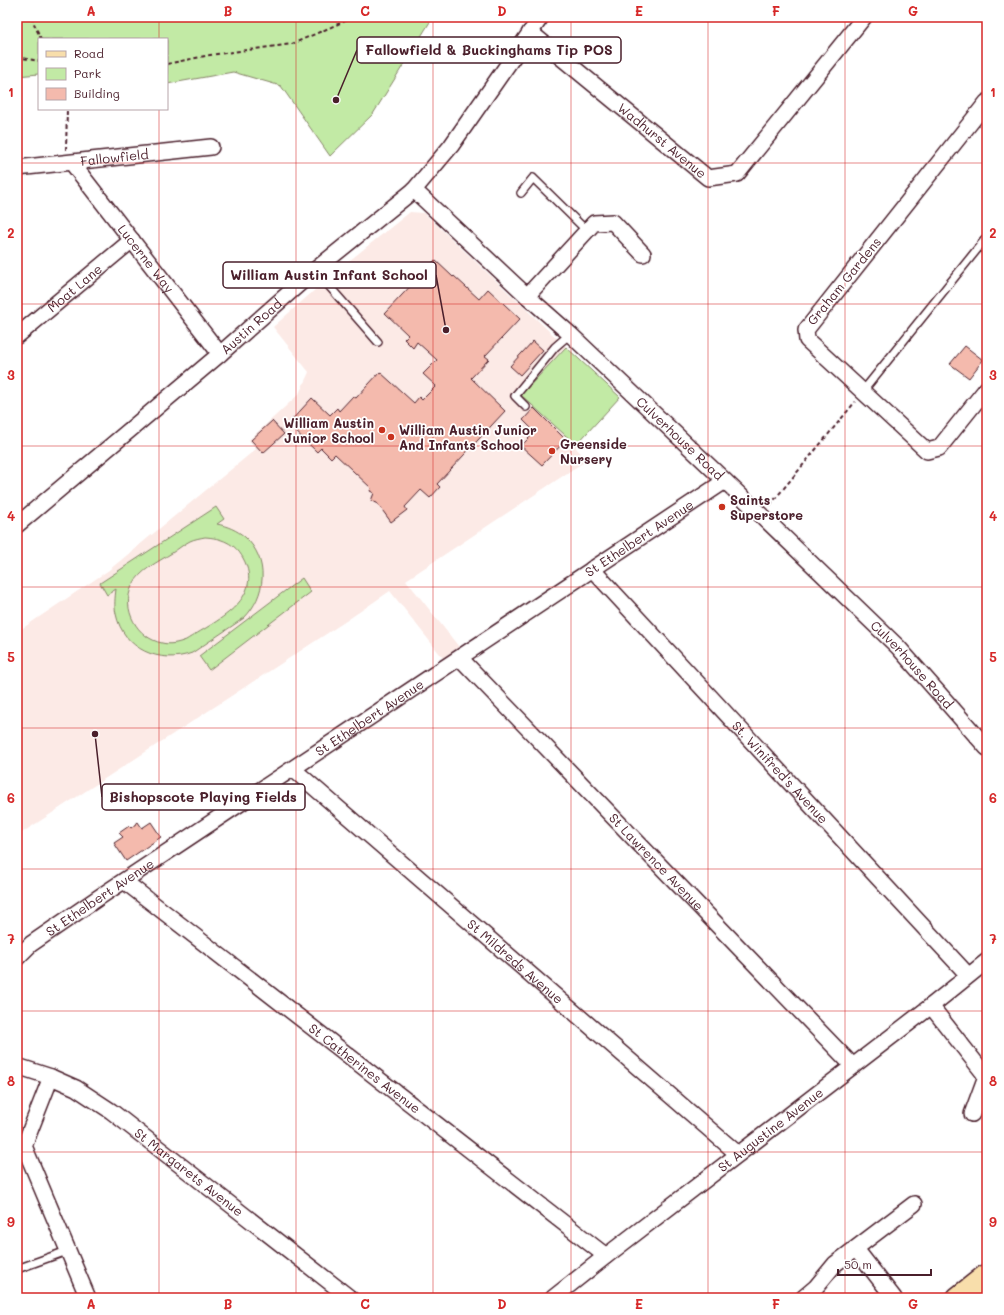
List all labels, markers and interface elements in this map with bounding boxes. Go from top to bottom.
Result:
text: A [86,2,96,19]
text: B [224,2,233,19]
text: C [360,2,370,19]
text: D [497,2,507,19]
text: E [635,2,643,19]
text: F [772,2,780,19]
text: G [908,2,918,19]
callout: Fallowfield & Buckinghams Tip POS [357,37,621,63]
legend [38,38,168,110]
text: Fallowfield & Buckinghams Tip POS [365,40,613,59]
text: Road [74,45,104,61]
text: Park [74,65,101,81]
text: 1 [8,83,14,100]
text: 1 [990,83,996,100]
text: Building [74,85,120,101]
street label: Wadhurst Avenue [615,99,710,182]
street label: Fallowfield [79,145,149,169]
street label: Lucerne Way [115,221,178,296]
text: 2 [7,224,15,241]
text: 2 [989,224,997,241]
street label: Graham Gardens [803,233,884,328]
street label: Moat Lane [43,260,105,315]
callout: William Austin Infant School [223,262,436,288]
text: William Austin Infant School [230,265,428,284]
street label: Austin Road [217,295,285,358]
text: 3 [7,366,15,383]
text: 3 [989,366,997,383]
street label: Culverhouse Road [633,392,728,483]
place label: William Austin Junior School [283,414,374,446]
place label: William Austin Junior And Infants School [399,421,537,453]
marker: William Austin Junior School [377,425,387,435]
marker: William Austin Junior And Infants School [386,432,396,442]
place label: Greenside Nursery [560,435,627,468]
marker: Greenside Nursery [547,446,557,456]
place label: Saints Superstore [730,491,803,523]
street label: St Ethelbert Avenue [581,495,696,580]
marker: Saints Superstore [717,502,727,512]
text: 4 [7,507,15,524]
text: 4 [989,507,997,524]
street label: Culverhouse Road [867,616,957,712]
text: 5 [7,648,15,665]
text: 5 [989,648,997,665]
street label: St Ethelbert Avenue [312,675,427,759]
street label: St. Winifred's Avenue [729,717,832,827]
callout: Bishopscote Playing Fields [102,784,305,810]
text: Bishopscote Playing Fields [109,787,297,806]
text: 6 [7,789,15,806]
text: 6 [989,789,997,806]
street label: St Lawrence Avenue [606,809,708,914]
street label: St Ethelbert Avenue [42,854,157,939]
street label: St Mildreds Avenue [464,915,567,1007]
text: 7 [7,930,15,947]
text: 7 [989,930,997,947]
street label: St Catherines Avenue [306,1019,424,1117]
text: 8 [7,1072,15,1089]
text: 8 [989,1072,997,1089]
street label: St Augustine Avenue [714,1083,826,1175]
street label: St Margarets Avenue [131,1124,247,1220]
text: 9 [7,1213,15,1230]
text: 9 [989,1213,997,1230]
scale bar [838,1251,931,1277]
text: 50 m [844,1256,872,1272]
text: A [86,1295,96,1312]
text: B [224,1295,233,1312]
text: C [360,1295,370,1312]
text: D [497,1295,507,1312]
text: E [635,1295,643,1312]
text: F [772,1295,780,1312]
text: G [908,1295,918,1312]

